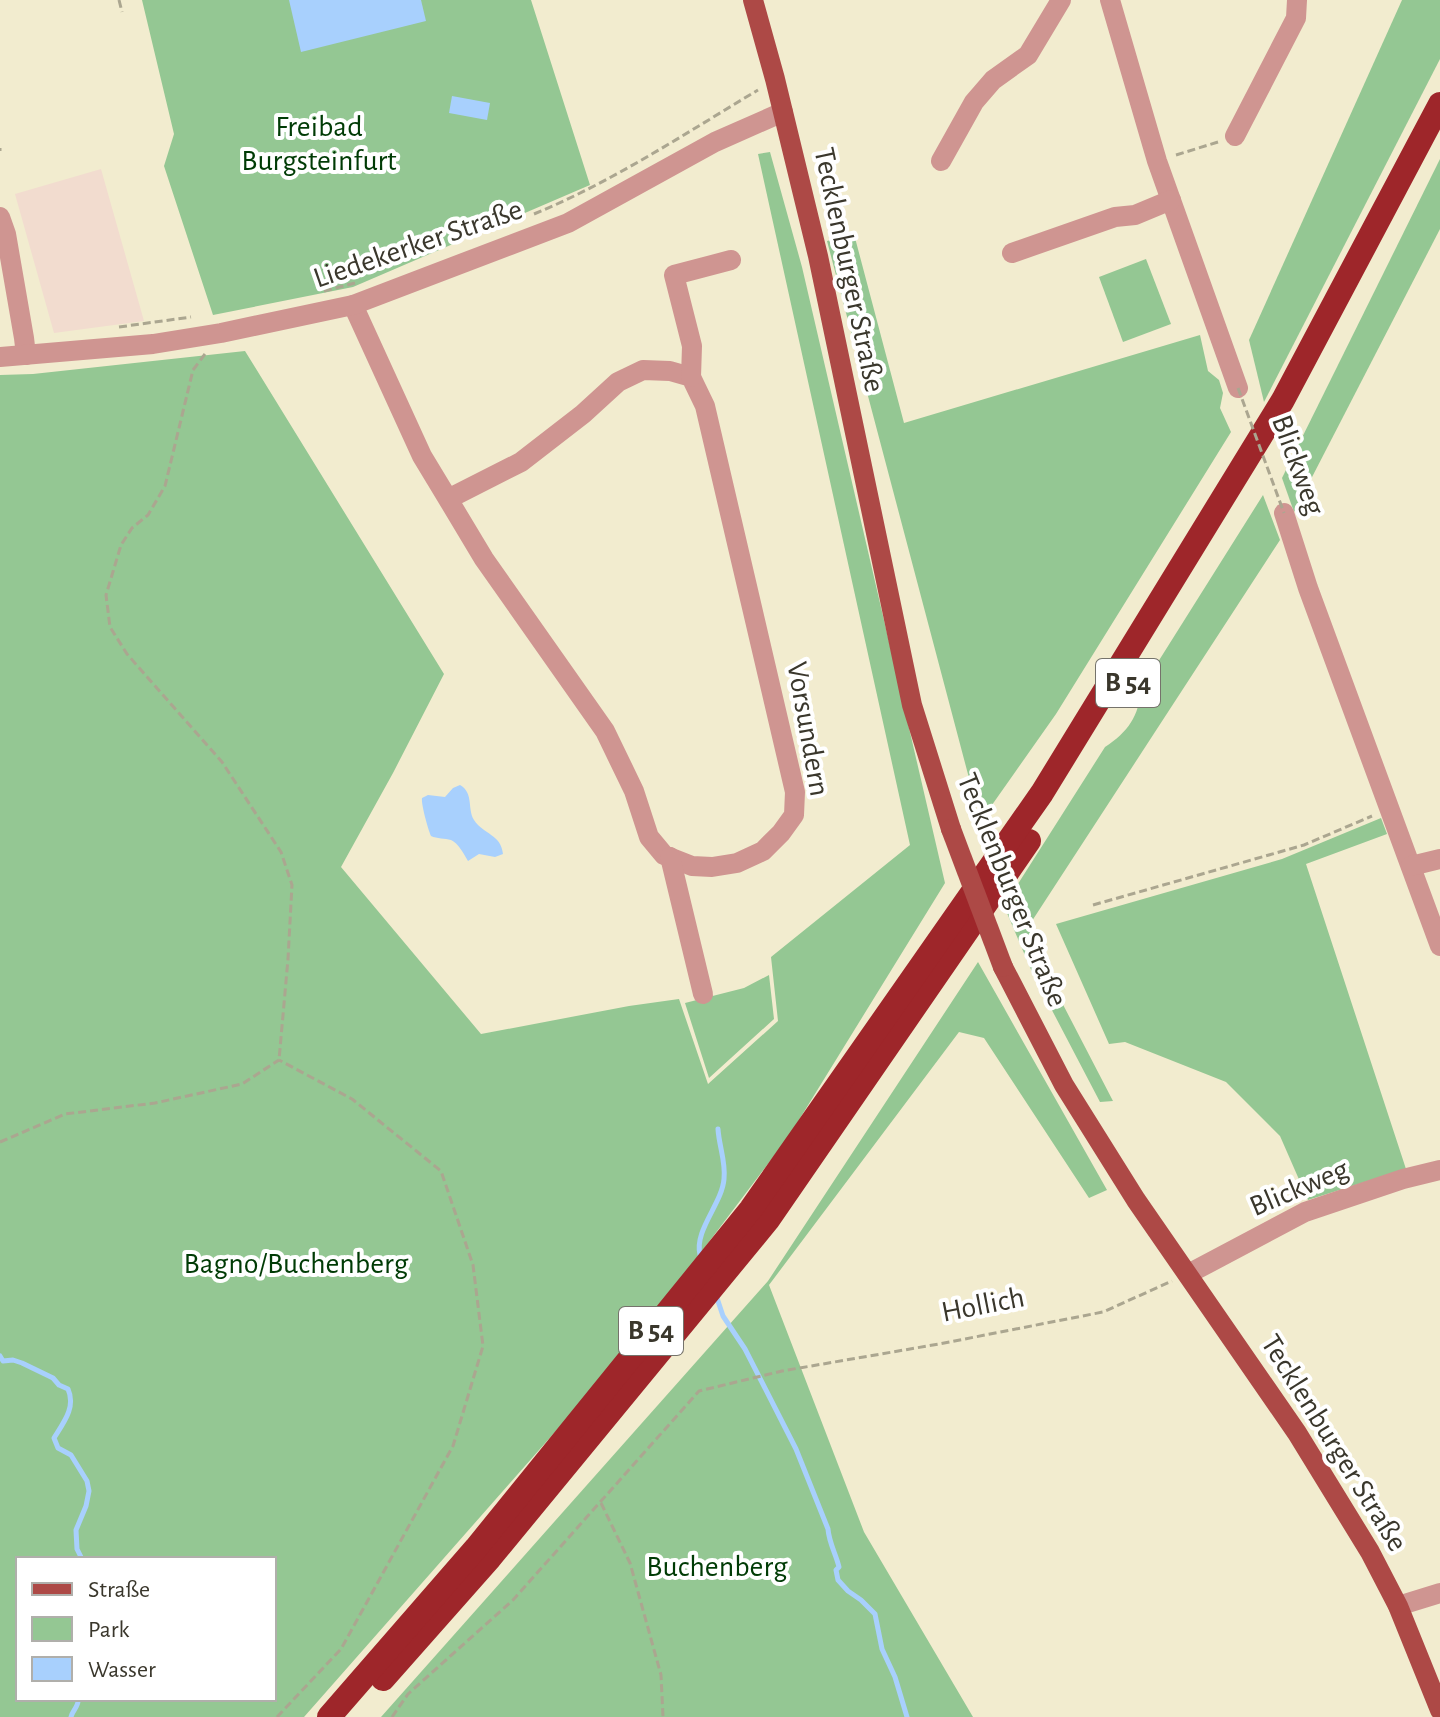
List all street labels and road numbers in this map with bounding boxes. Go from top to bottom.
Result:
street label: Tecklenburger Straße [808,145,890,395]
street label: Liedekerker Straße [310,194,526,294]
street label: Blickweg [1266,411,1330,519]
road number: B 54 [1096,659,1160,707]
street label: Vorsundern [781,660,835,798]
street label: Tecklenburger Straße [951,769,1073,1011]
street label: Blickweg [1245,1154,1353,1222]
street label: Hollich [939,1282,1027,1328]
road number: B 54 [619,1307,683,1355]
street label: Tecklenburger Straße [1255,1329,1413,1557]

